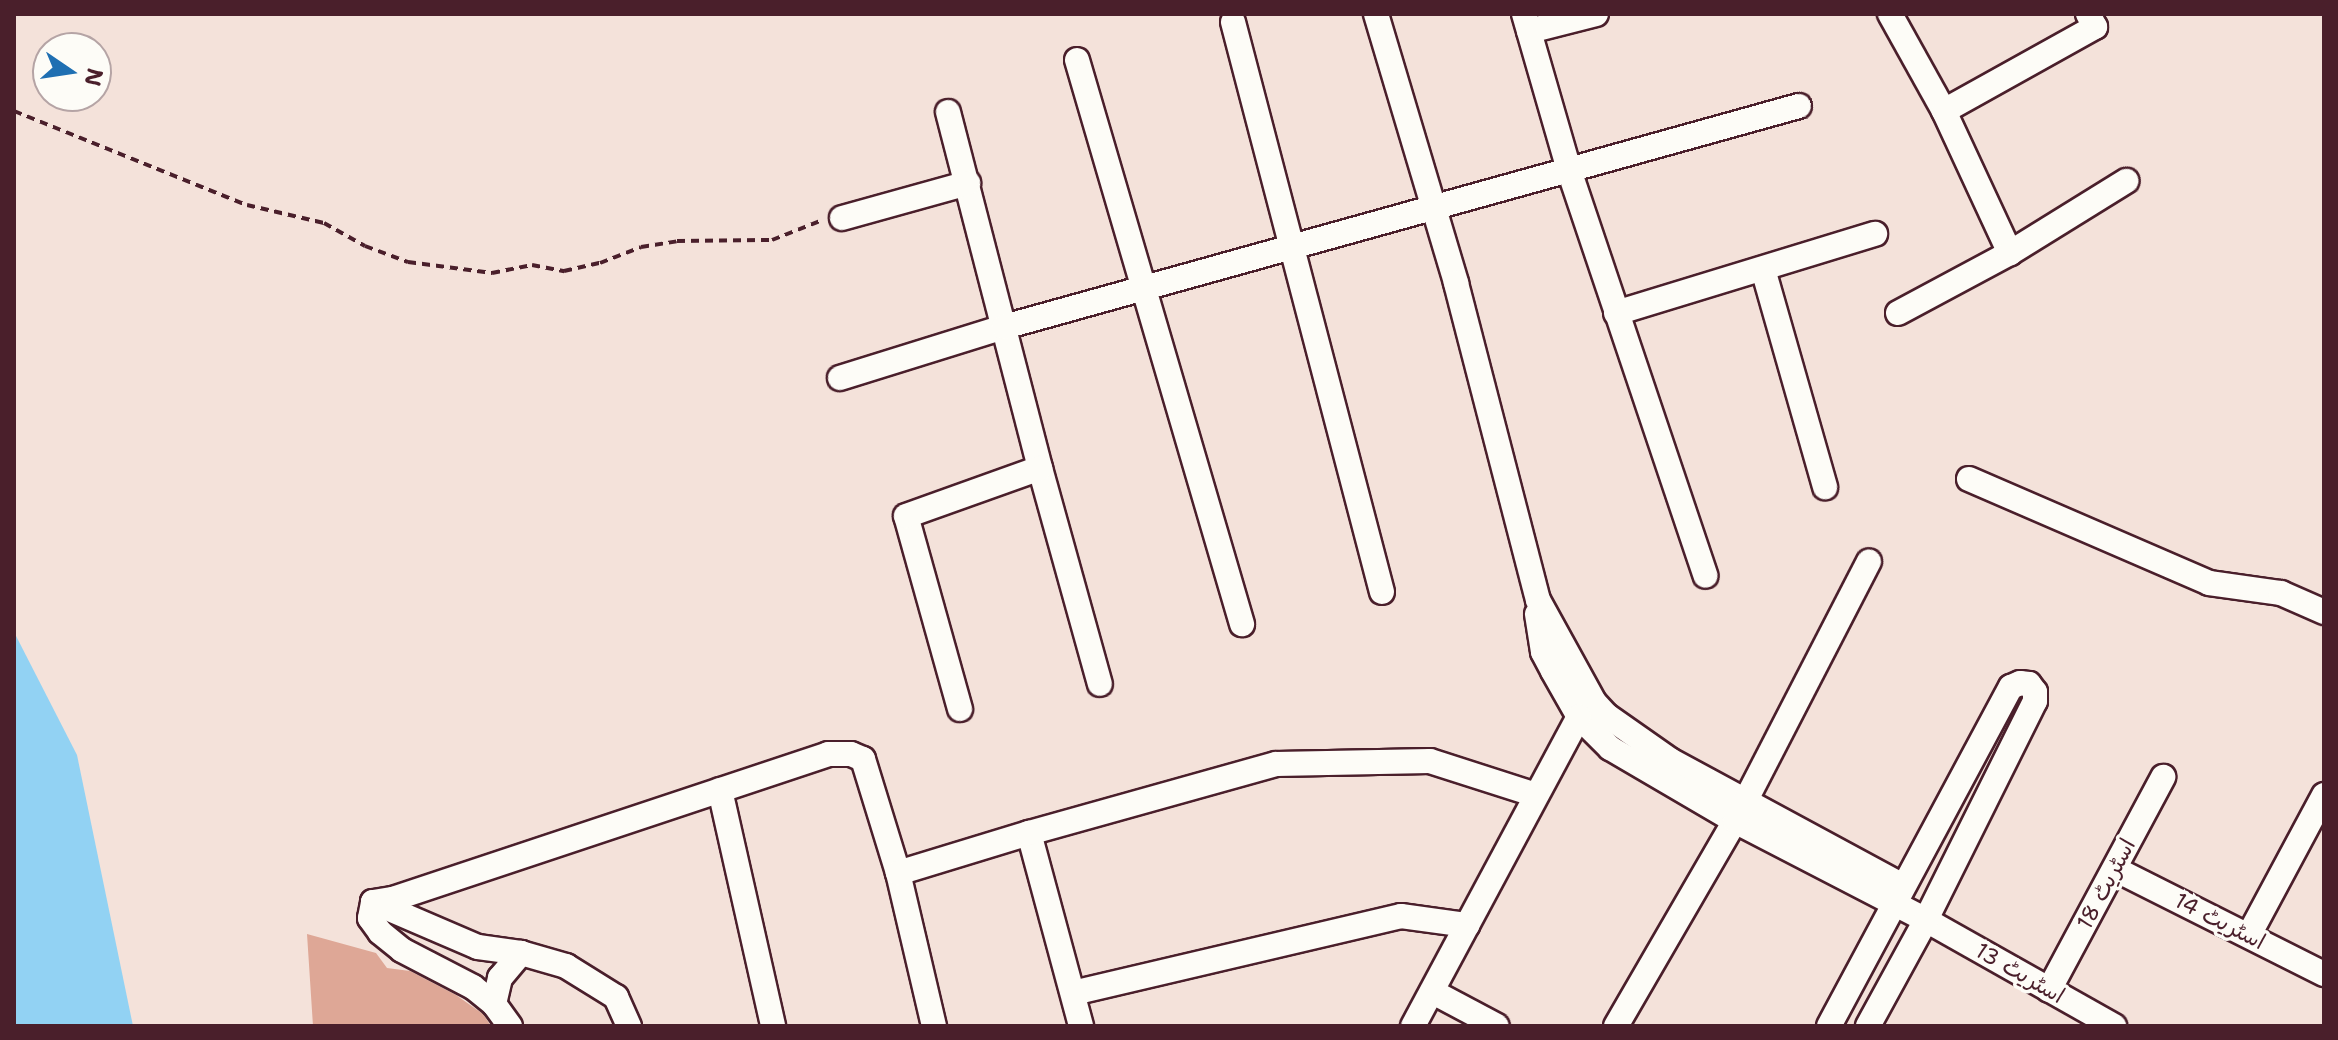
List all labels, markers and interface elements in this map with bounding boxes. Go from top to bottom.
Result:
north arrow [32,32,112,112]
text: N [78,65,110,89]
street label: اسٹریٹ 18 [2071,834,2141,934]
street label: اسٹریٹ 14 [2170,887,2270,955]
street label: اسٹریٹ 13 [1971,937,2069,1009]

